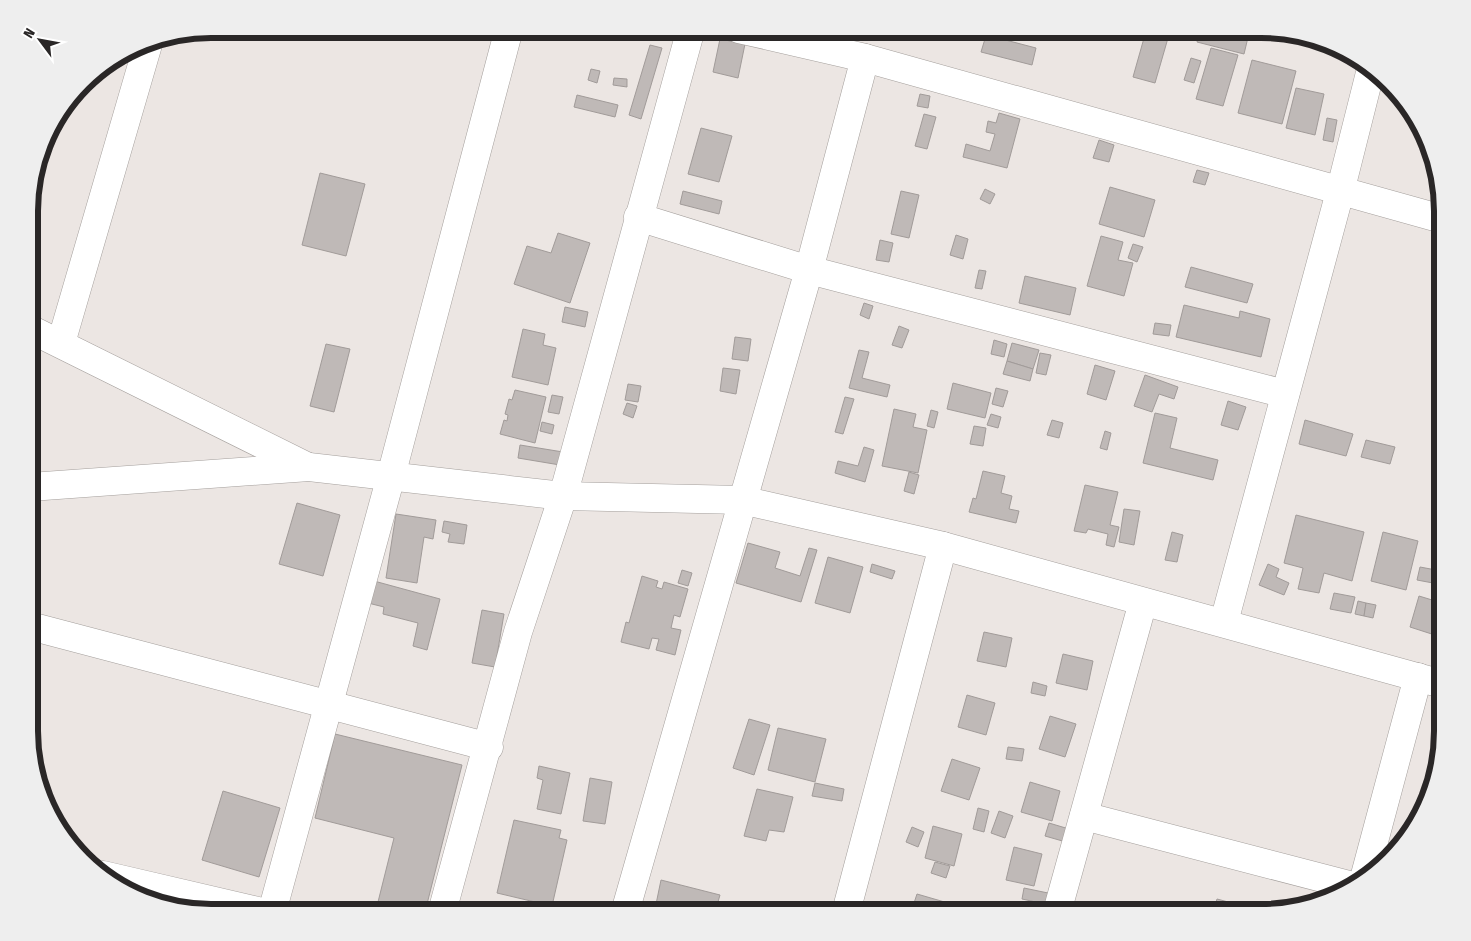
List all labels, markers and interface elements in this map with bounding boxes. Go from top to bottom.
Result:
north arrow [15,15,65,65]
text: N [20,25,39,41]

